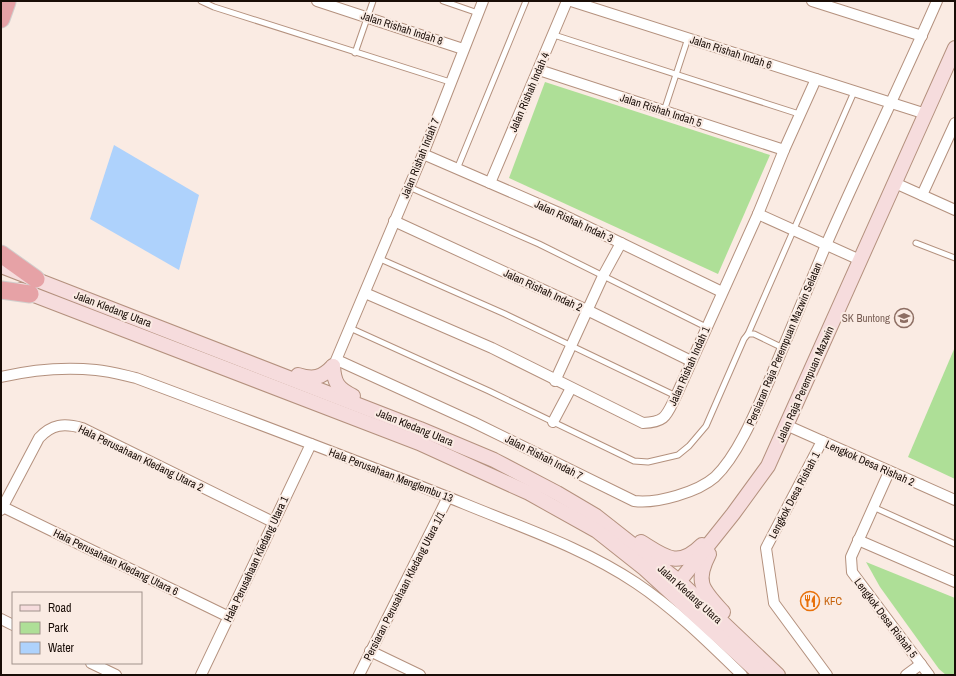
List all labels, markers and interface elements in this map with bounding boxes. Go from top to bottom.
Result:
street label: Jalan Rishah Indah 8 [359,8,445,48]
street label: Jalan Rishah Indah 6 [688,32,774,72]
street label: Jalan Rishah Indah 4 [506,50,552,134]
street label: Jalan Rishah Indah 5 [618,90,704,130]
street label: Jalan Rishah Indah 7 [398,116,442,200]
street label: Jalan Rishah Indah 3 [532,197,616,245]
street label: Persiaran Raja Perempuan Mazwin Selatan [743,260,825,428]
street label: Jalan Rishah Indah 2 [501,266,585,314]
street label: Jalan Kledang Utara [72,288,154,330]
school or university icon: SK Buntong [893,307,915,329]
place label: SK Buntong [842,311,890,325]
street label: Jalan Rishah Indah 1 [665,324,713,408]
street label: Jalan Raja Perempuan Mazwin [773,324,837,444]
street label: Jalan Kledang Utara [374,405,456,449]
street label: Hala Perusahaan Kledang Utara 2 [76,422,206,494]
street label: Jalan Rishah Indah 7 [503,431,585,483]
street label: Lengkok Desa Rishah 2 [823,437,917,489]
street label: Hala Perusahaan Menglembu 13 [327,445,455,505]
street label: Lengkok Desa Rishah 1 [765,449,823,541]
street label: Hala Perusahaan Kledang Utara 1 [221,494,291,624]
street label: Persiaran Perusahaan Kledang Utara 1/1 [360,509,448,663]
street label: Hala Perusahaan Kledang Utara 6 [51,526,181,598]
street label: Jalan Kledang Utara [655,561,725,627]
street label: Lengkok Desa Rishah 5 [851,575,921,661]
restaurant icon: KFC [799,590,821,612]
legend [12,592,142,664]
place label: KFC [824,594,843,608]
text: Road [48,600,72,616]
text: Park [48,620,68,636]
text: Water [48,640,75,656]

